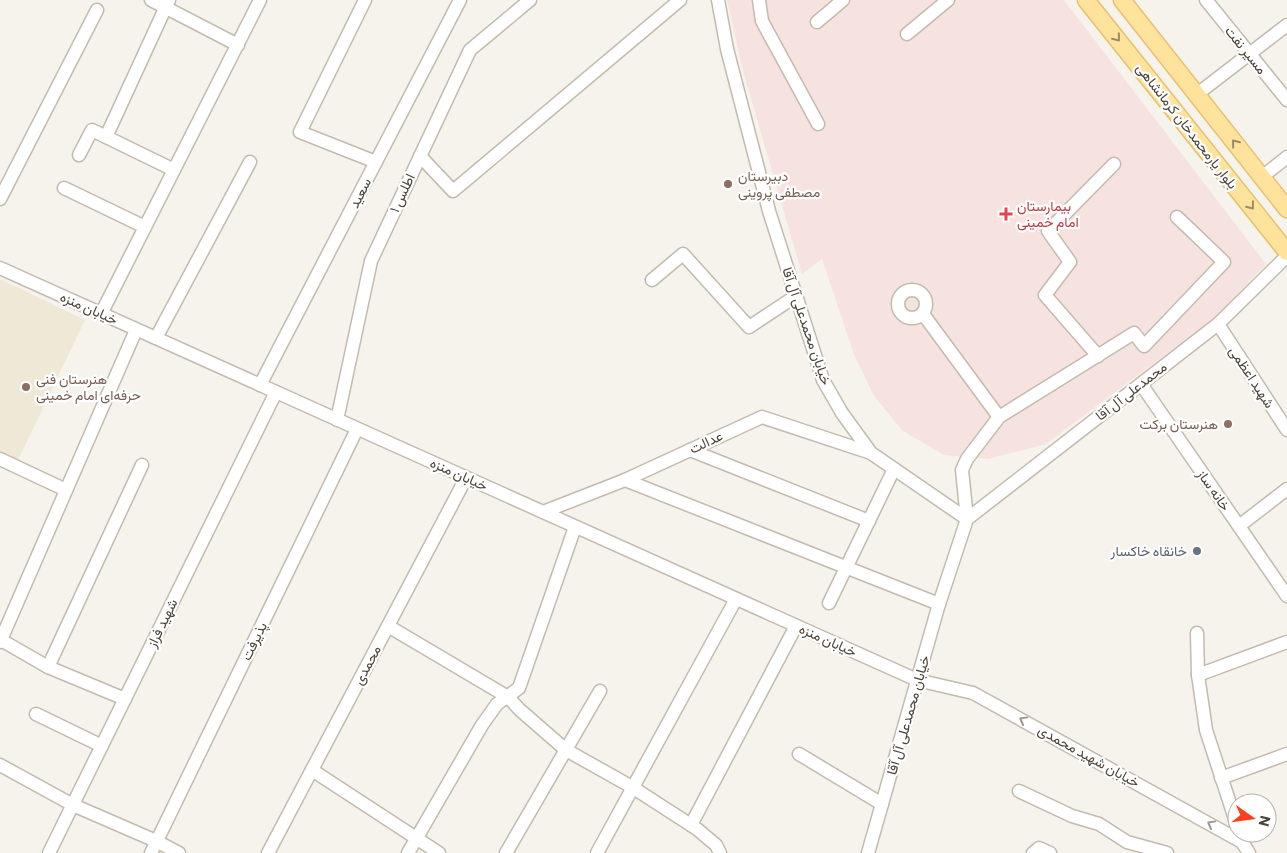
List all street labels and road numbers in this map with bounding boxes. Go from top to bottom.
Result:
street label: مسیر نفت [1221,22,1271,78]
street label: بلوار یارمحمدخان کرمانشاهی [1132,59,1242,193]
street label: اطلس ۱ [385,171,419,215]
street label: سعید [345,175,374,211]
street label: خیابان محمدعلی آل آقا [777,265,836,388]
street label: خیابان منزه [57,287,121,329]
street label: شهید اعظمی [1225,343,1279,411]
street label: محمدعلی آل آقا [1092,358,1171,425]
street label: عدالت [686,426,725,457]
street label: خیابان منزه [427,453,491,495]
street label: خانه ساز [1193,465,1235,514]
street label: شهید فراز [142,596,182,651]
street label: پذیرفت [237,619,272,664]
street label: خیابان منزه [796,619,860,661]
street label: محمدی [349,642,385,688]
street label: خیابان محمدعلی آل آقا [882,653,935,777]
street label: خیابان شهید محمدی [1035,721,1143,791]

